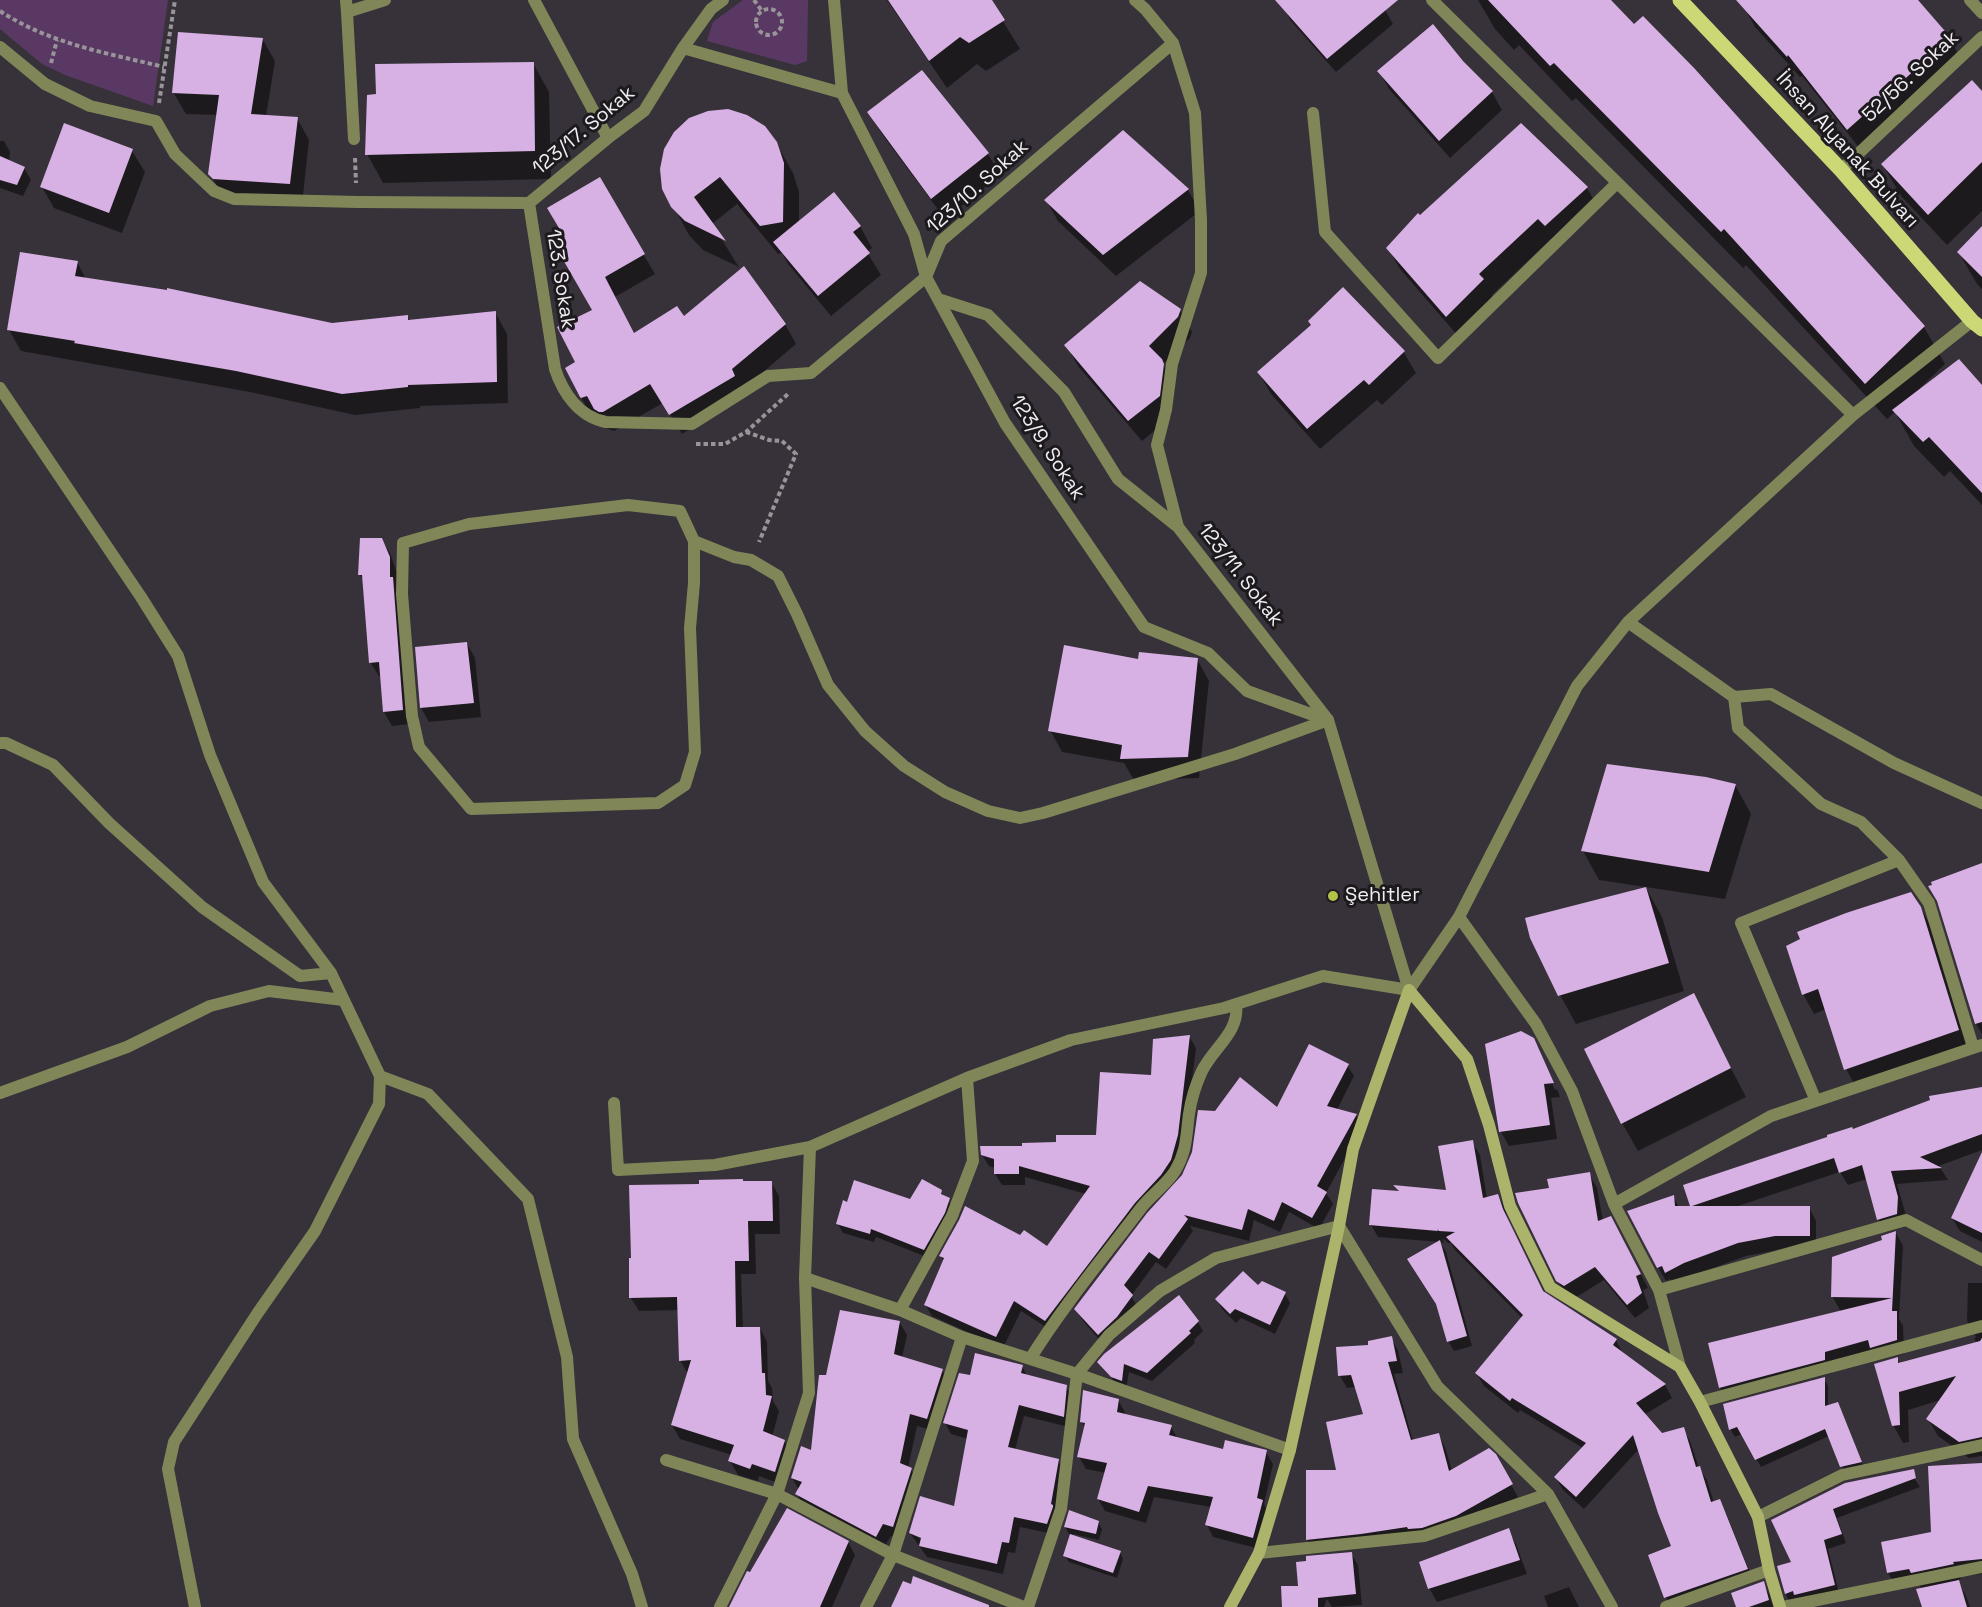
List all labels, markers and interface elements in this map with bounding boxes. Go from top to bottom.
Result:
street label: 52/56. Sokak [1858,26,1964,128]
street label: İhsan Alyanak Bulvarı [1770,67,1924,233]
street label: 123/17. Sokak [528,81,640,181]
street label: 123/10. Sokak [922,135,1034,239]
street label: 123. Sokak [540,228,580,330]
street label: 123/9. Sokak [1004,391,1090,505]
street label: 123/11. Sokak [1192,519,1288,631]
place label: Şehitler [1345,884,1420,908]
marker: Şehitler [1326,889,1340,903]

